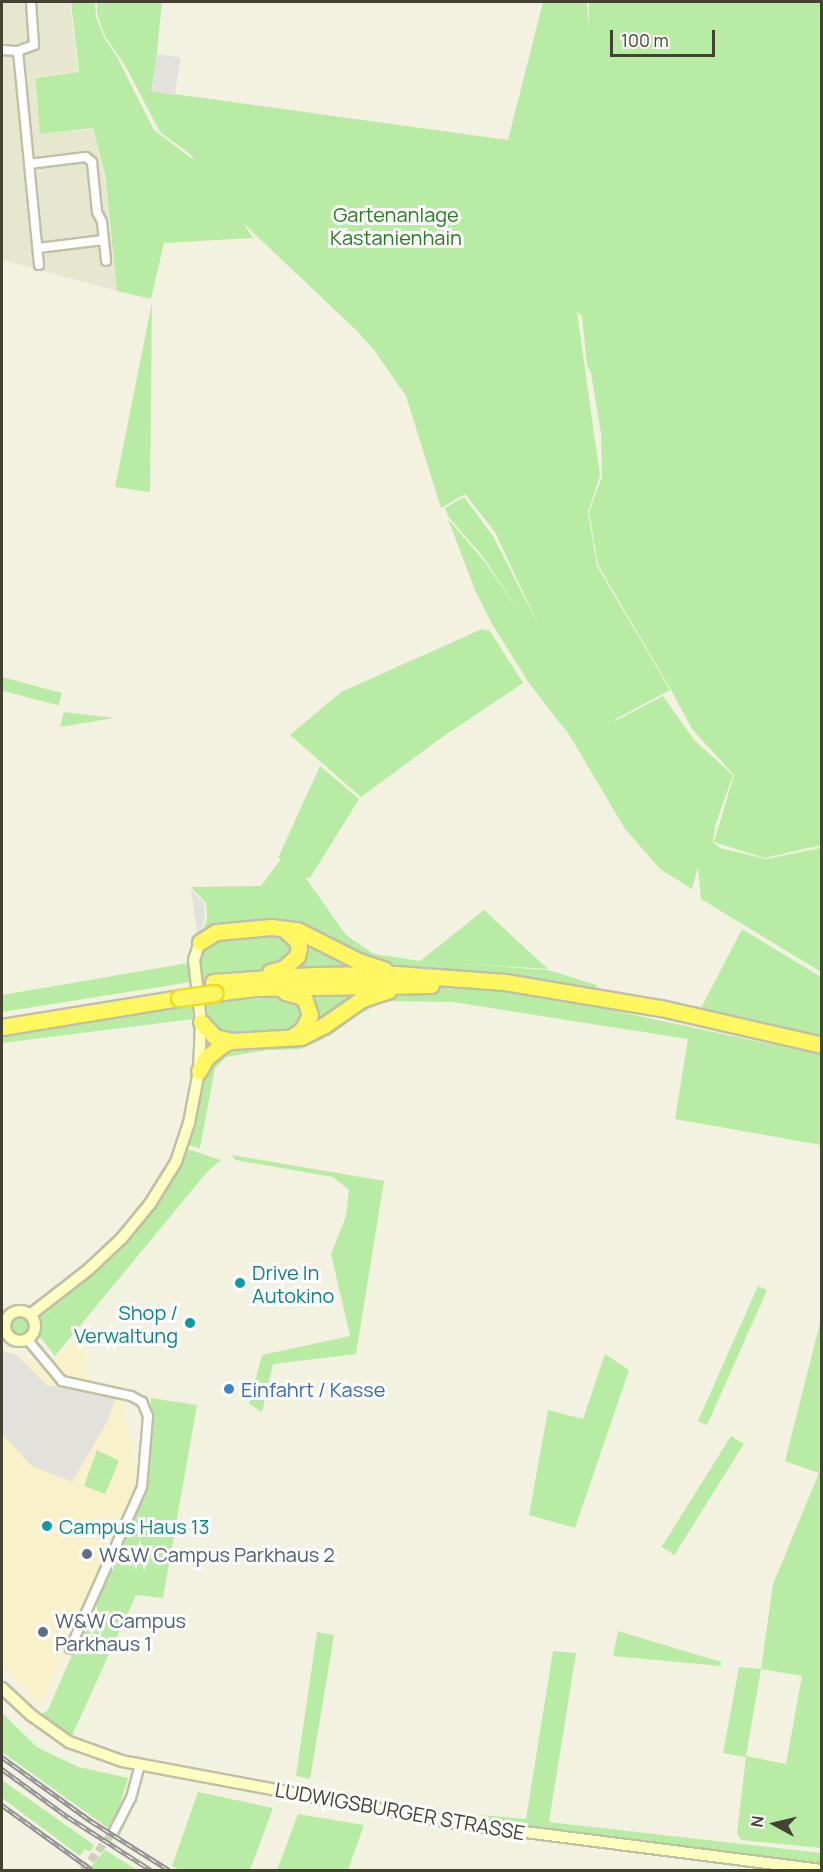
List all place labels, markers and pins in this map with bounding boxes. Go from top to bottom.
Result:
place label: Drive In Autokino [252,1260,334,1307]
marker: Drive In Autokino [233,1276,247,1290]
place label: Shop / Verwaltung [74,1300,178,1347]
marker: Shop / Verwaltung [183,1316,197,1330]
place label: Einfahrt / Kasse [241,1377,385,1401]
marker: Einfahrt / Kasse [222,1382,236,1396]
place label: Campus Haus 13 [59,1514,210,1538]
marker: Campus Haus 13 [40,1519,54,1533]
place label: W&W Campus Parkhaus 2 [99,1542,335,1566]
marker: W&W Campus Parkhaus 2 [80,1547,94,1561]
place label: W&W Campus Parkhaus 1 [55,1608,186,1655]
marker: W&W Campus Parkhaus 1 [36,1625,50,1639]

